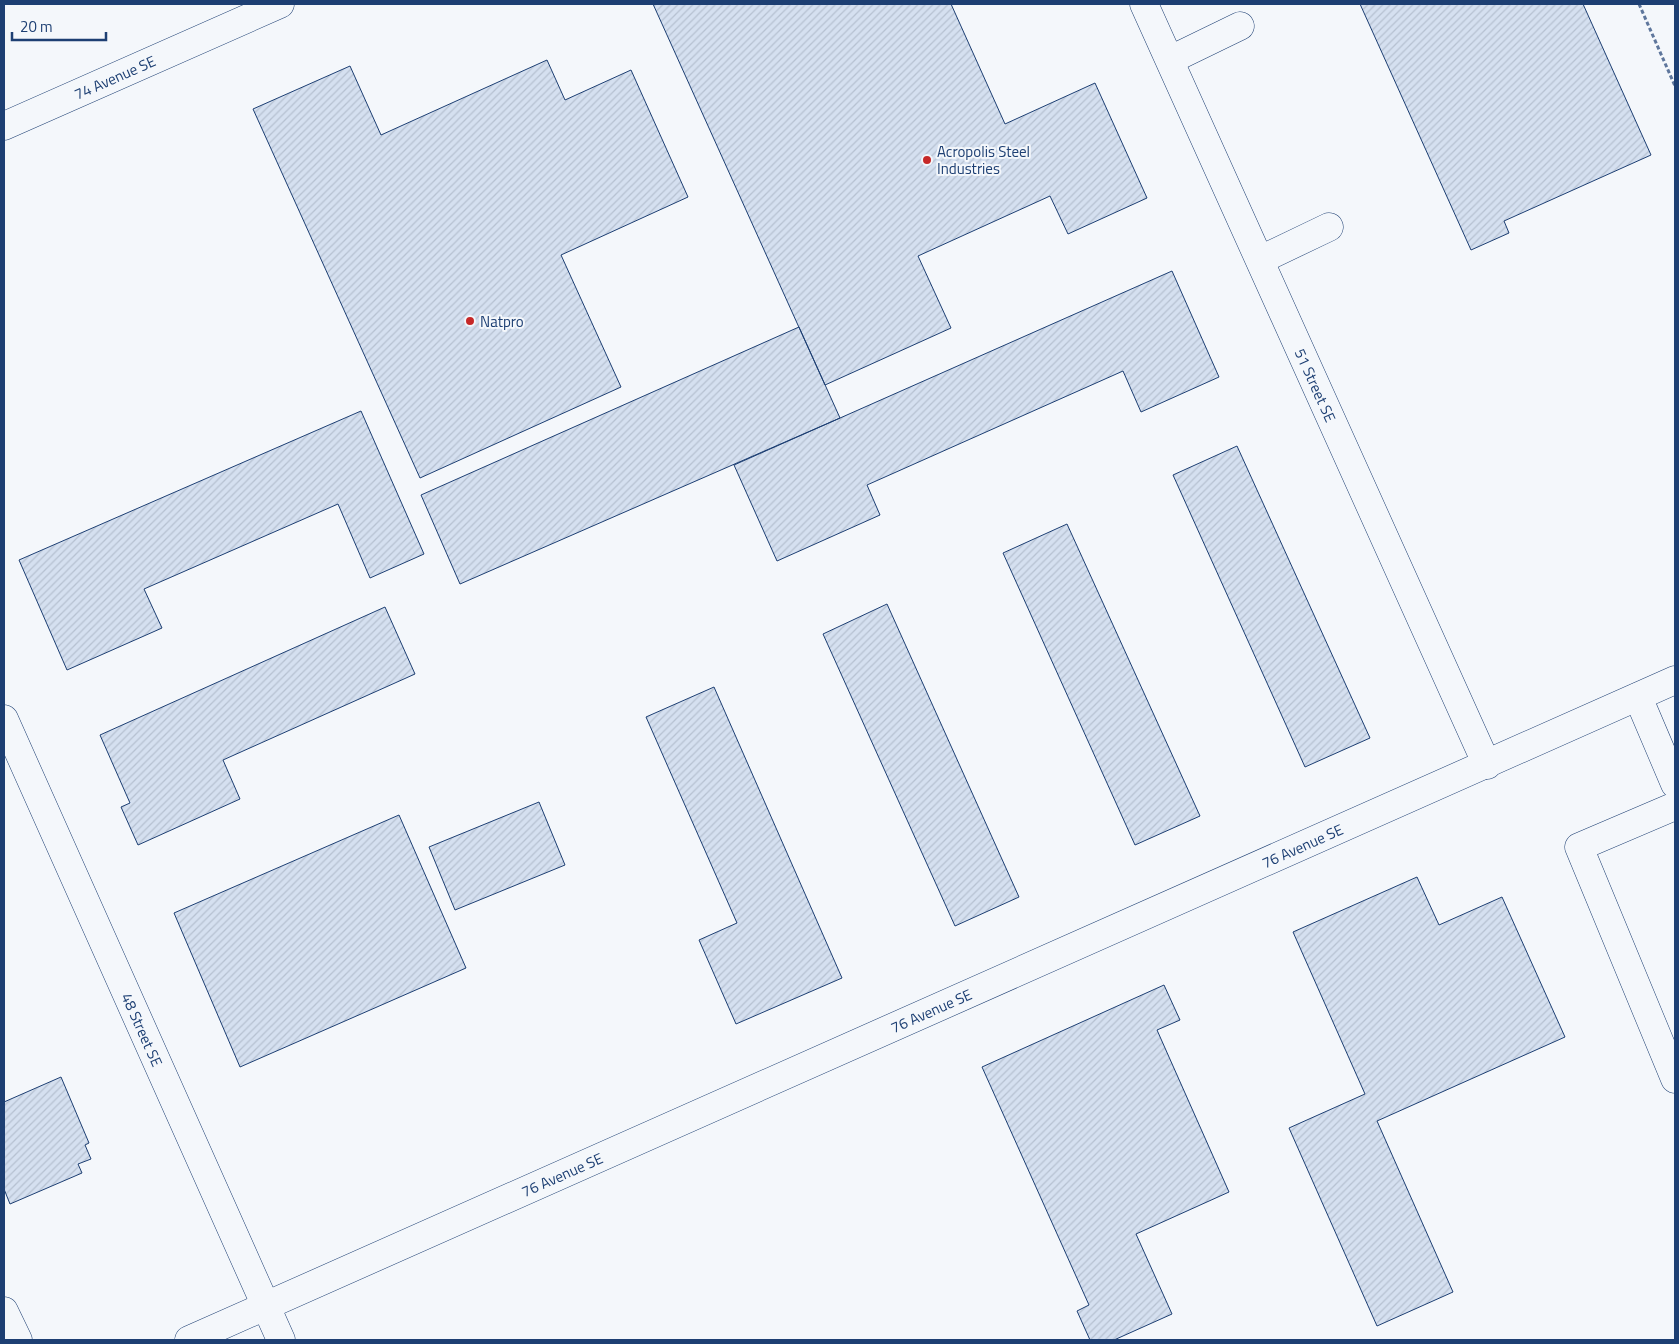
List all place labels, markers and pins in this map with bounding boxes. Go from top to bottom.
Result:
place label: Acropolis Steel Industries [937,140,1030,180]
marker: Acropolis Steel Industries [921,154,933,166]
place label: Natpro [480,310,524,333]
marker: Natpro [464,315,476,327]

